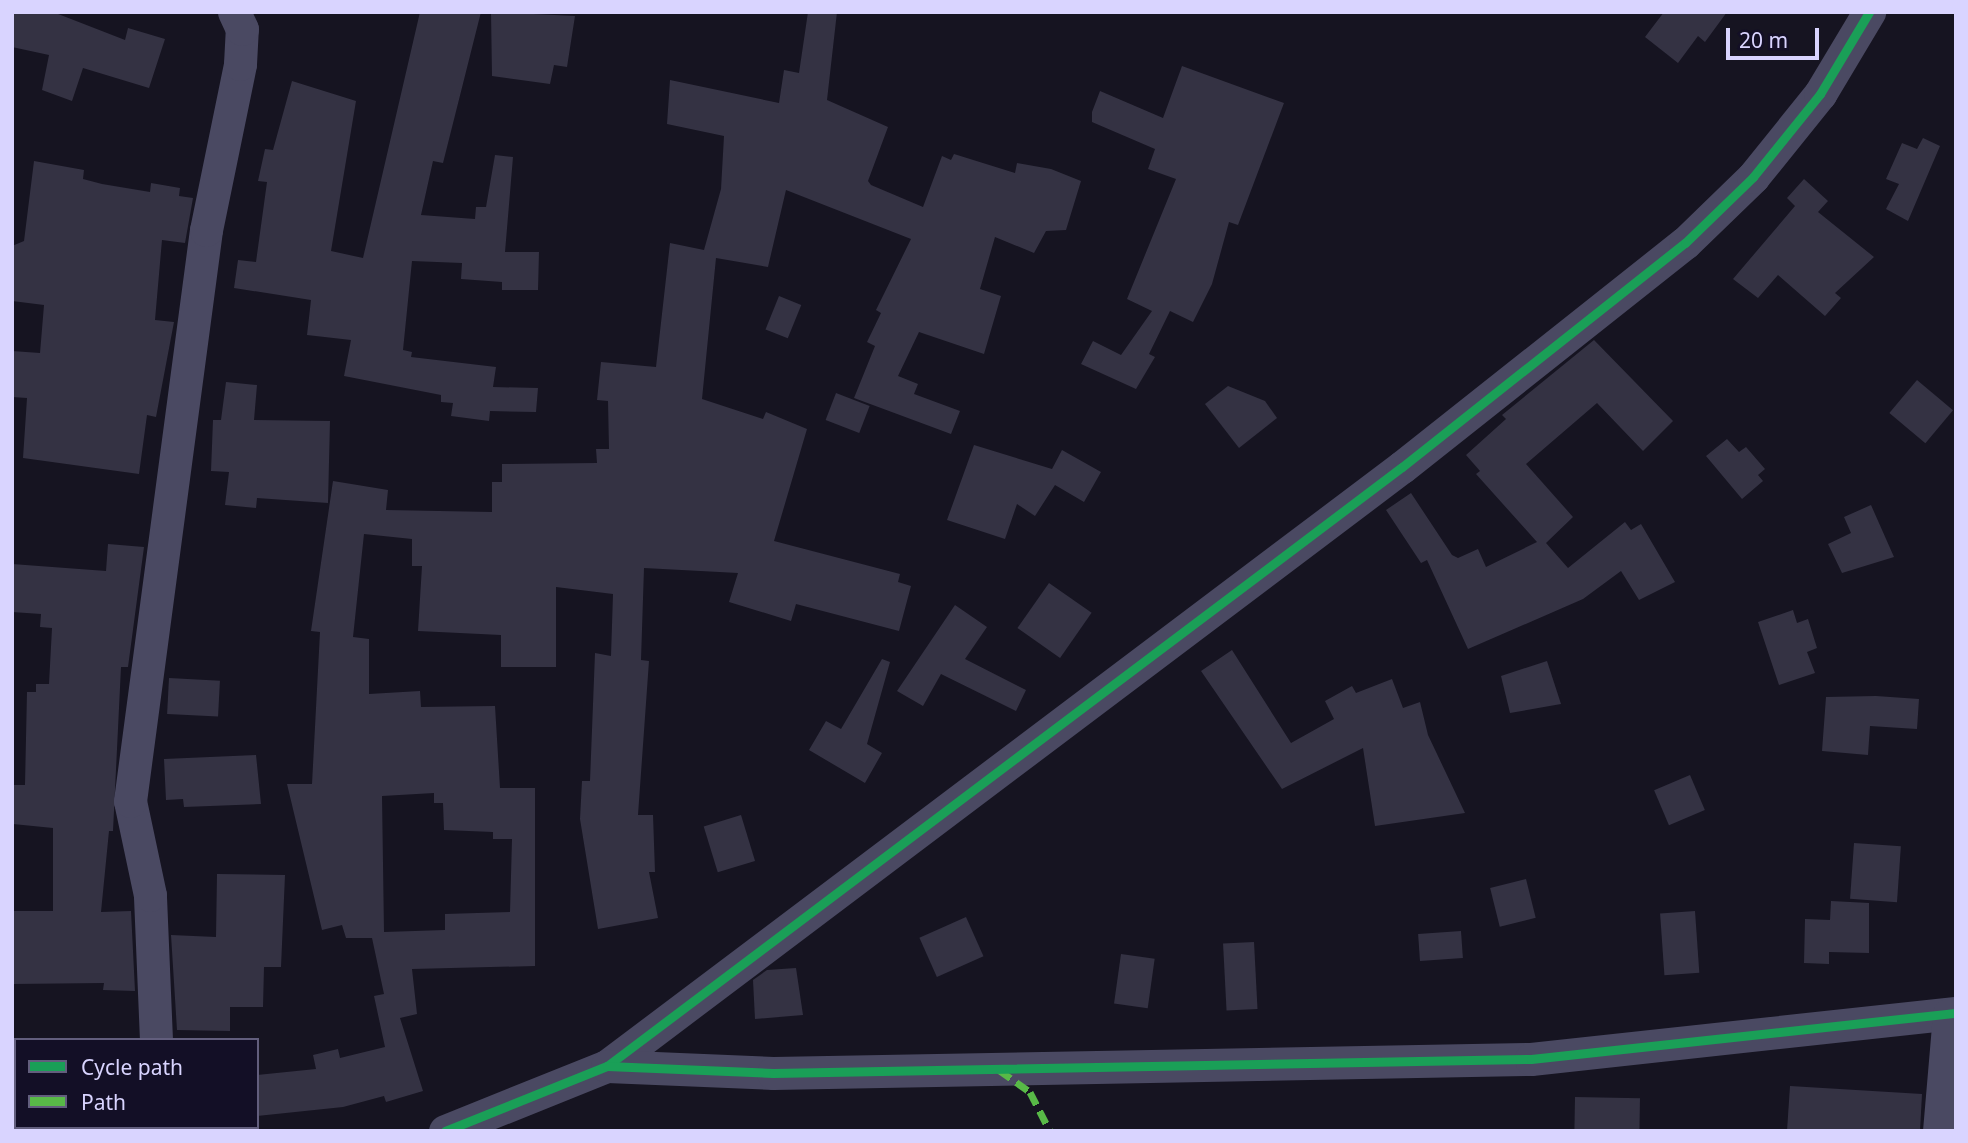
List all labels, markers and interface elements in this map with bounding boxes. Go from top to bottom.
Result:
scale bar [1730,14,1823,58]
text: 20 m [1739,26,1788,54]
legend [14,1038,259,1129]
text: Cycle path [81,1053,183,1081]
text: Path [81,1088,126,1116]

